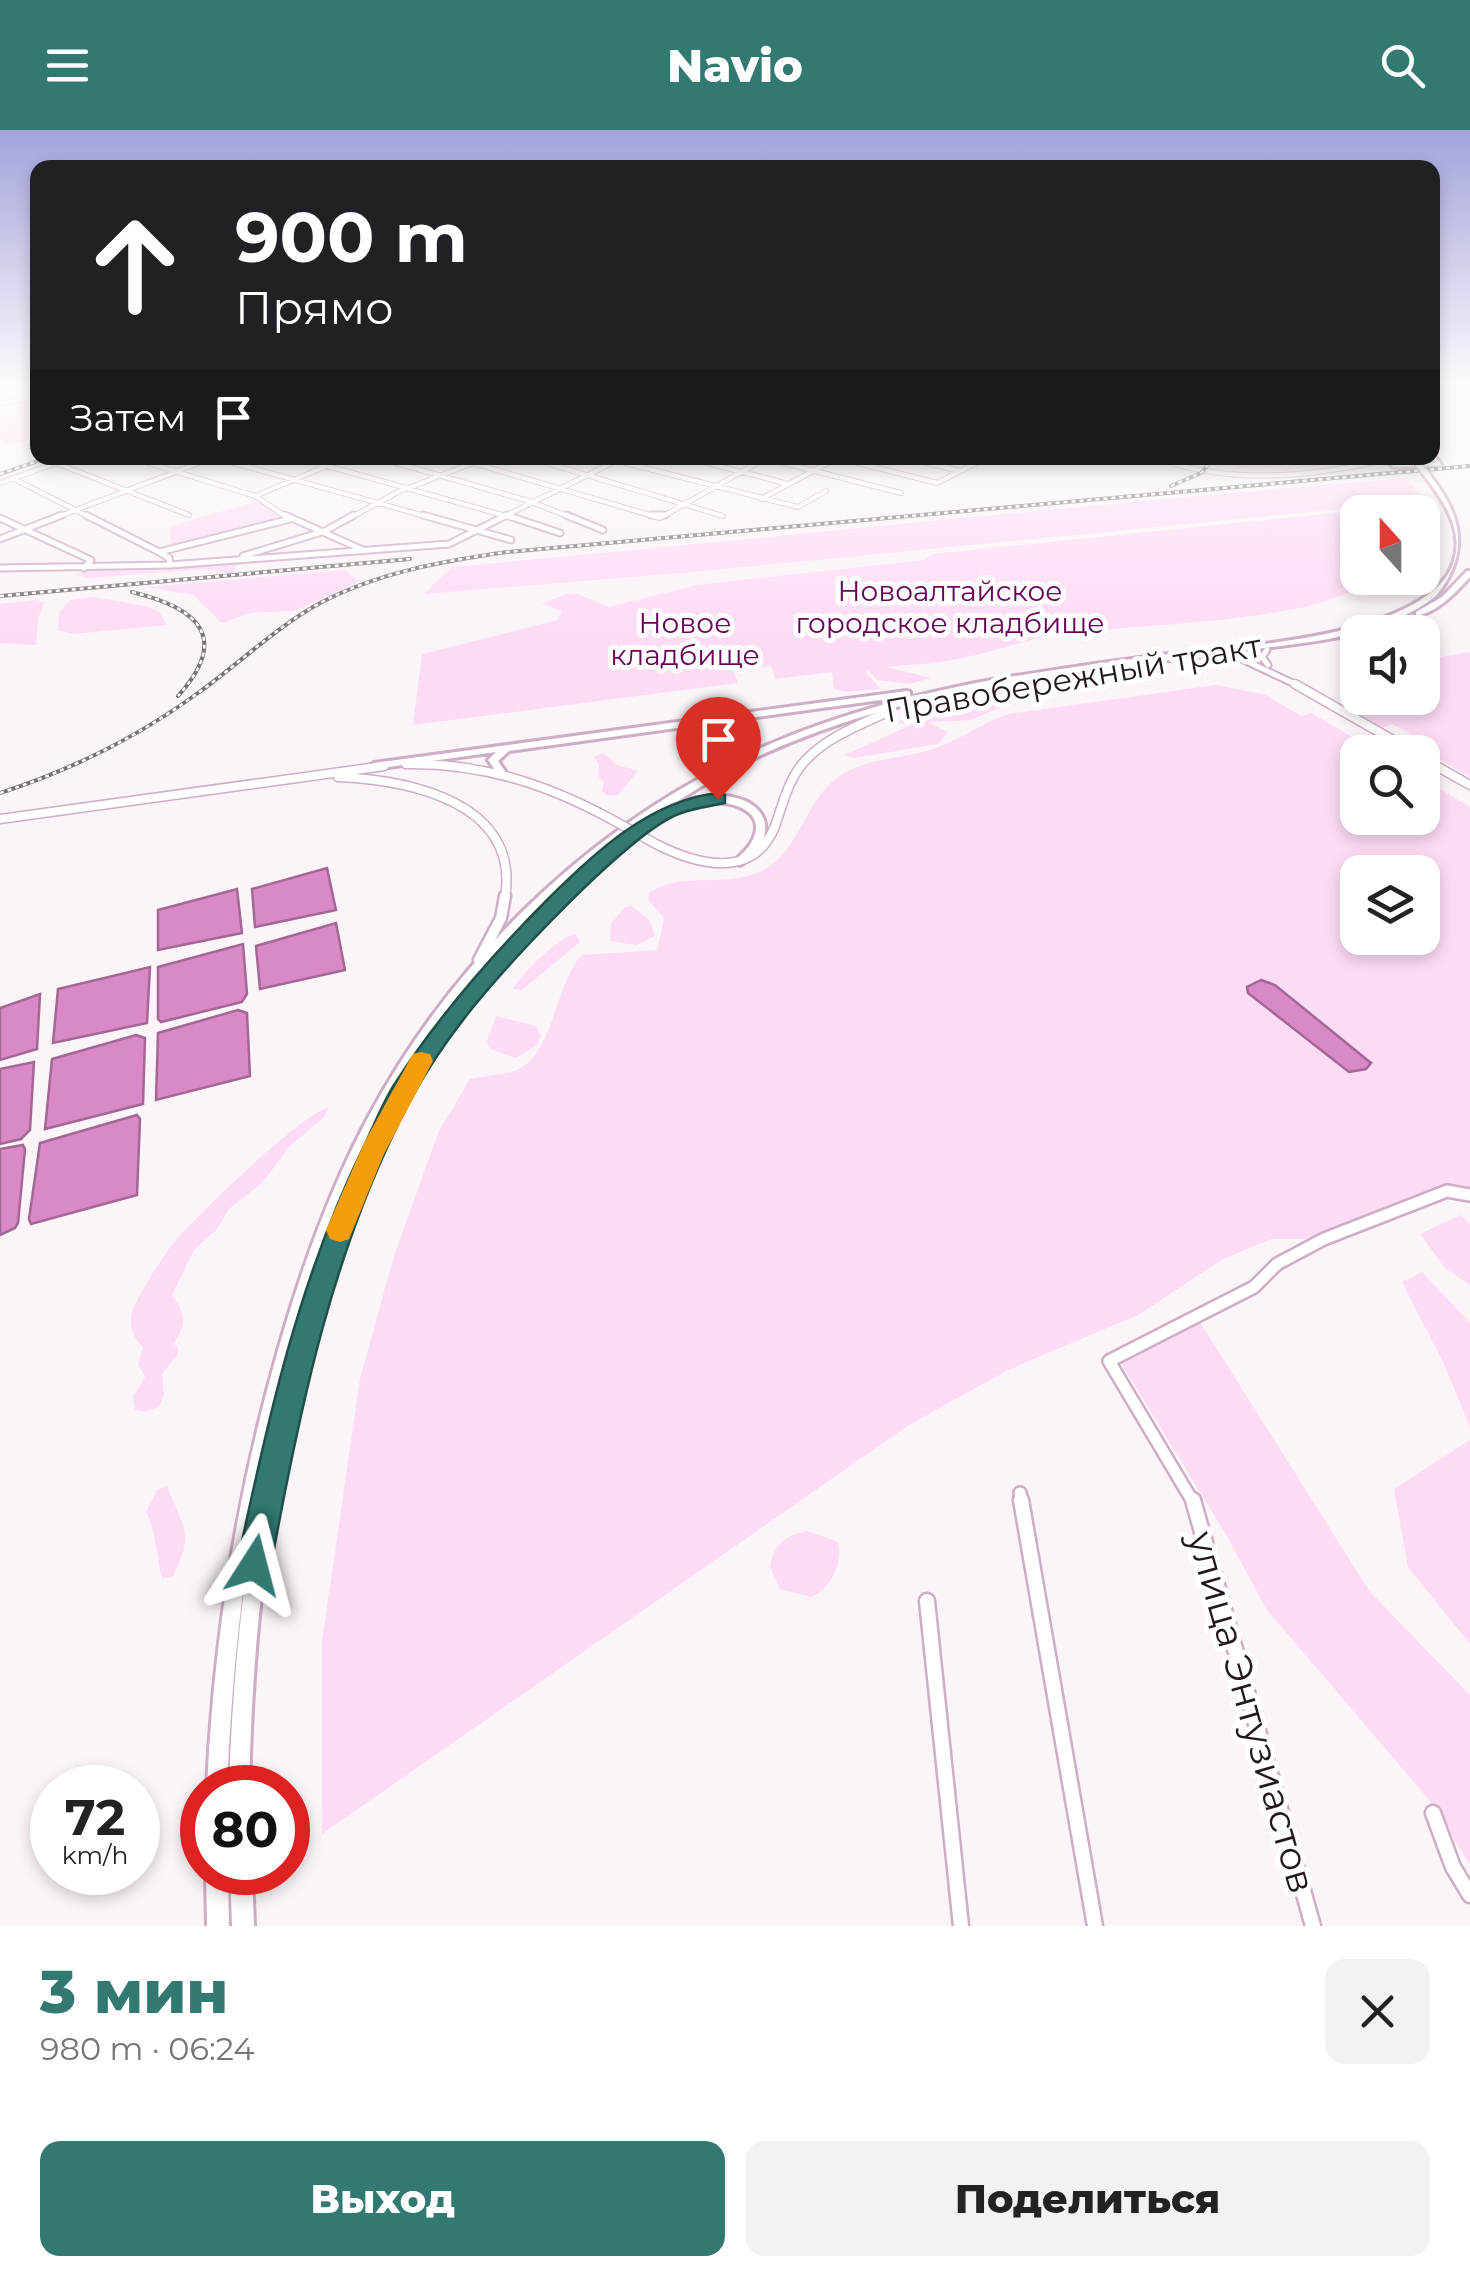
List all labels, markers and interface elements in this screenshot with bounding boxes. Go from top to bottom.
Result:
icon: menu [40,38,95,93]
text: Navio [667,38,803,93]
icon: search [1375,38,1430,93]
text: 900 m [235,194,468,280]
icon: ahead [70,200,200,330]
text: Прямо [235,280,394,335]
icon: arrive [206,390,261,445]
text: Затем [70,394,186,441]
north arrow [1340,495,1440,595]
map controls [1340,495,1440,955]
park label: Новоалтайское городское кладбище [795,574,1105,640]
park label: Новое кладбище [610,606,760,672]
button: sound [1340,615,1440,715]
street label: Правобережный тракт [882,626,1265,730]
pin [676,697,761,800]
icon: arrive [691,712,746,767]
button: search [1340,735,1440,835]
button: layers [1340,855,1440,955]
position arrow [202,1513,306,1617]
street label: улица Энтузиастов [1178,1525,1326,1898]
speed limit sign: 80 [180,1765,310,1895]
text: 72 [65,1787,125,1848]
text: km/h [62,1840,128,1870]
text: 3 мин [40,1955,228,2028]
button: close [1325,1959,1430,2064]
text: 980 m · 06:24 [40,2029,254,2068]
button: Выход [40,2141,725,2256]
button: Поделиться [745,2141,1430,2256]

